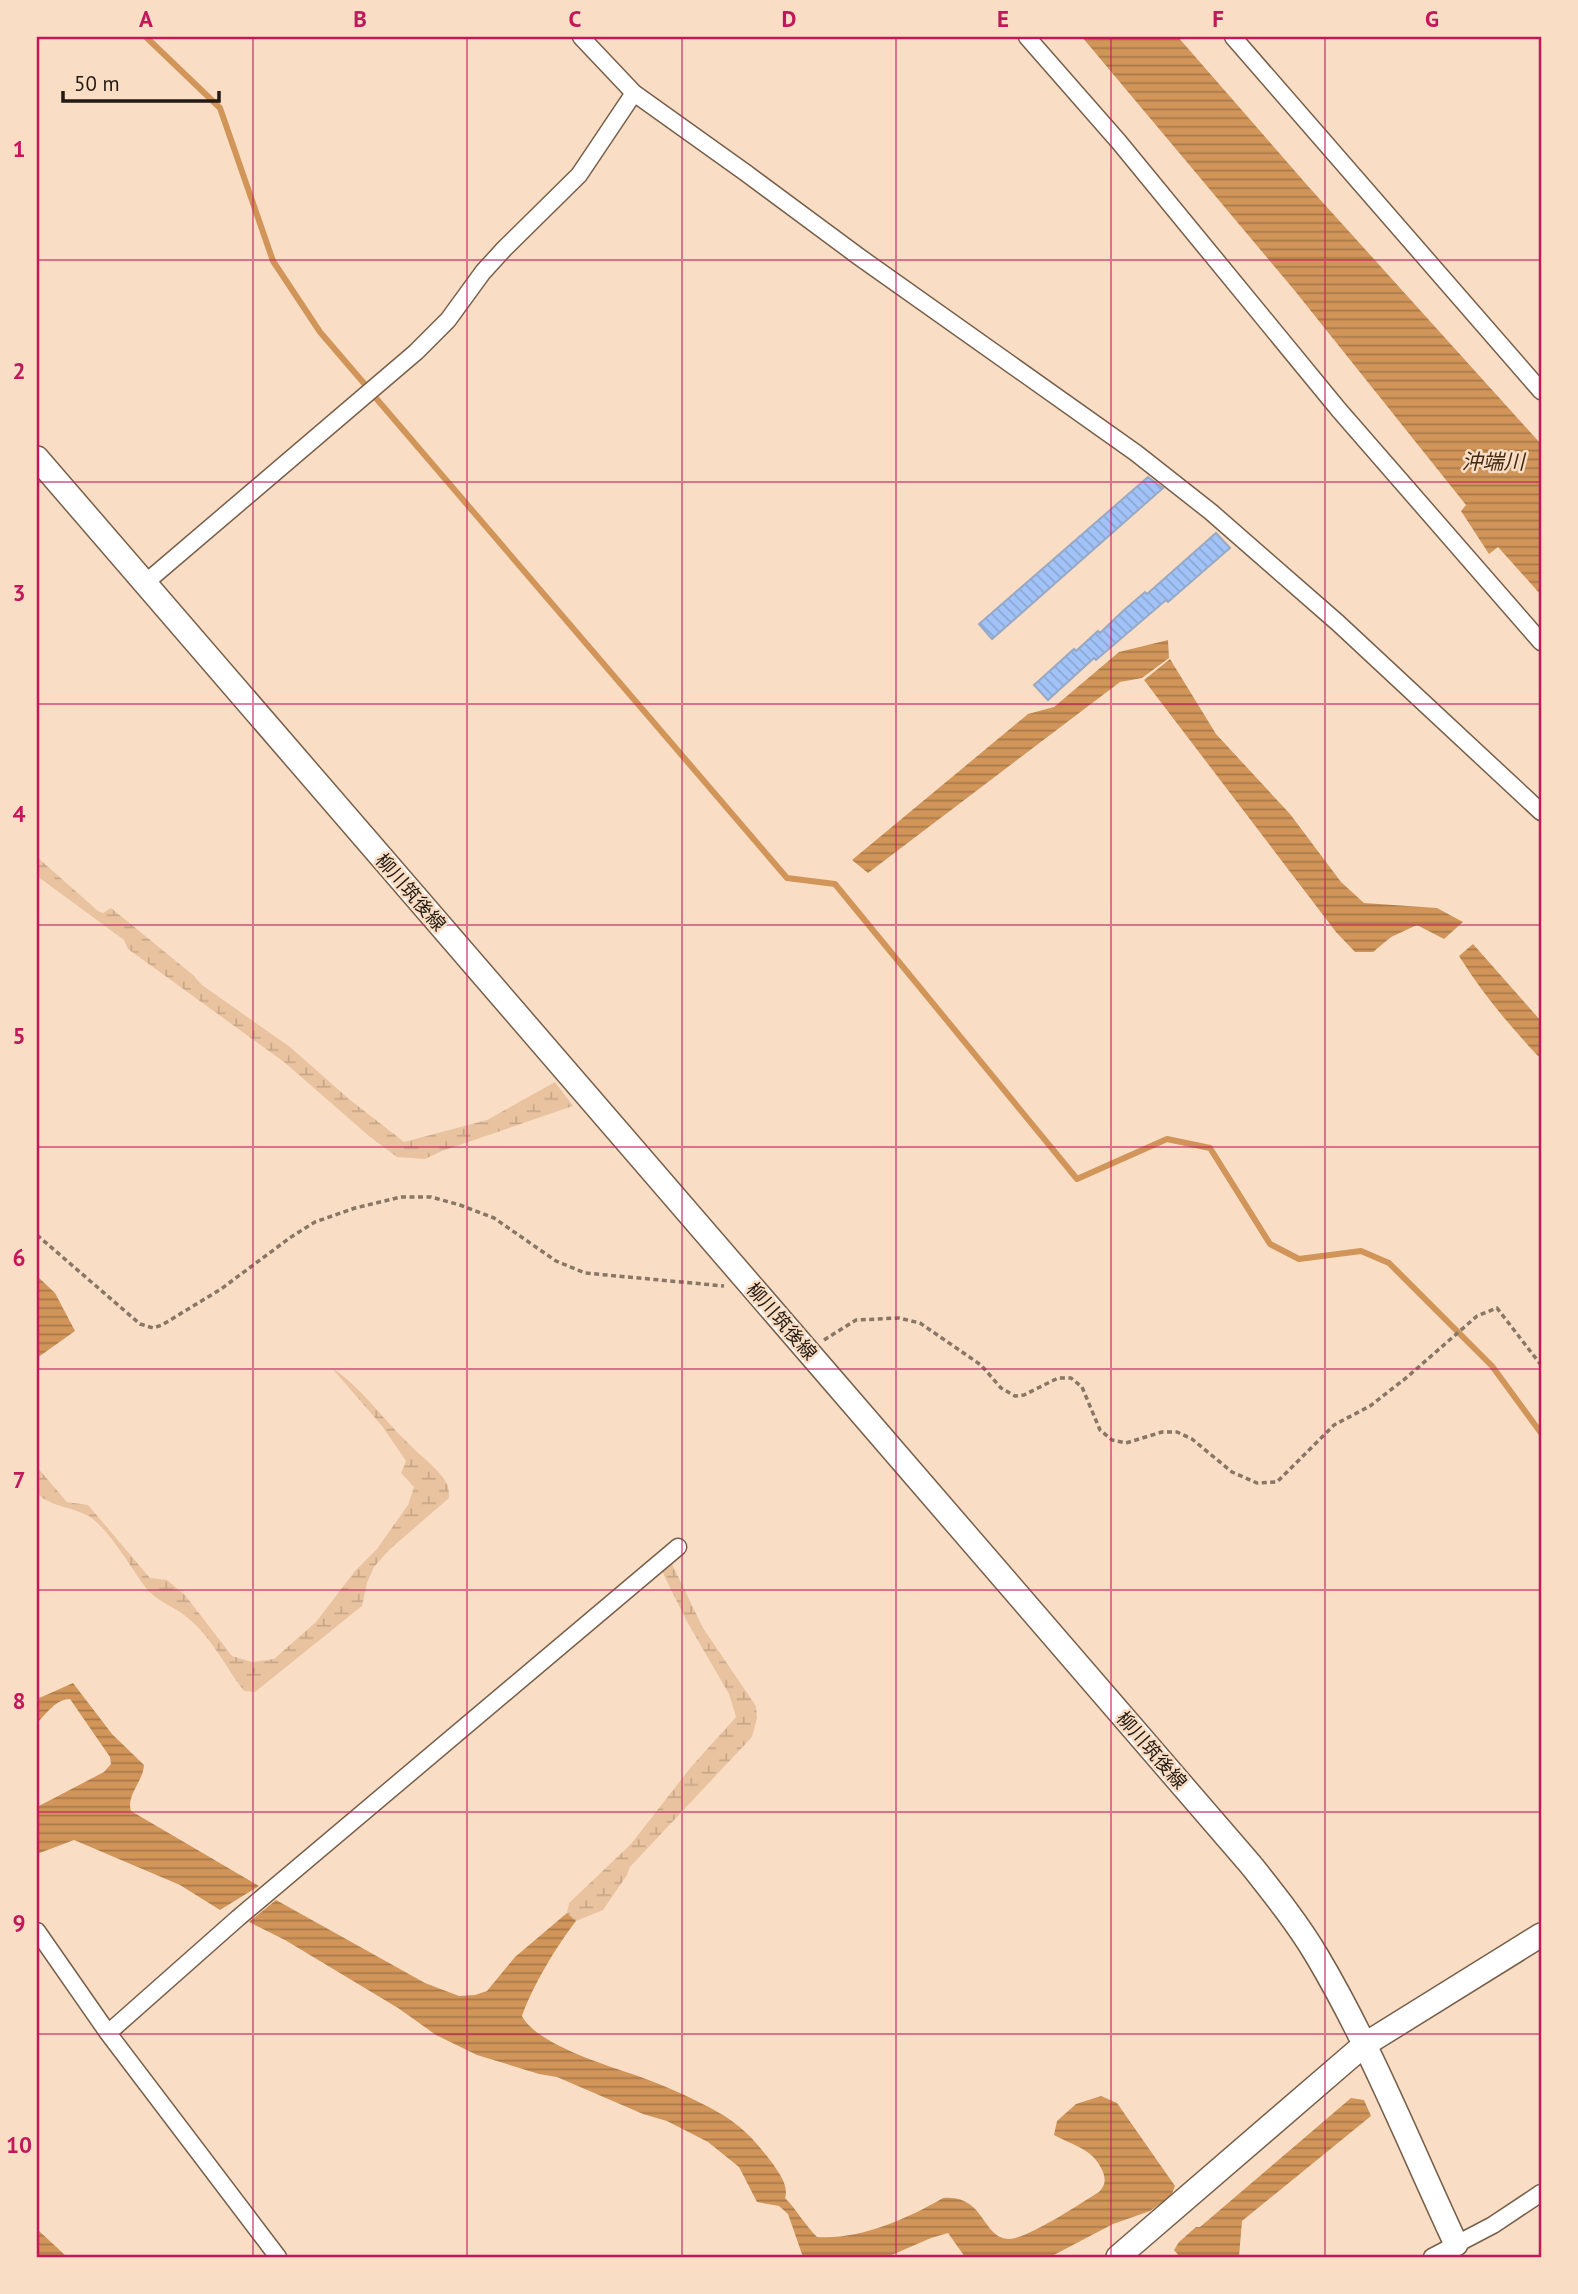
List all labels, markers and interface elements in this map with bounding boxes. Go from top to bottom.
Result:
text: A [139,4,153,33]
text: B [353,4,367,33]
text: C [569,4,582,33]
text: D [782,4,796,33]
text: E [997,4,1009,33]
text: F [1212,4,1224,33]
text: G [1425,4,1439,33]
scale bar [63,60,219,104]
text: 50 m [74,70,120,97]
text: 1 [12,134,26,163]
text: 2 [12,356,26,385]
water label: 沖端川 [1462,448,1526,475]
text: 3 [12,578,26,607]
text: 4 [12,799,26,828]
street label: 柳川筑後線 [371,848,451,936]
text: 5 [12,1021,26,1050]
text: 6 [12,1243,26,1272]
street label: 柳川筑後線 [742,1277,822,1365]
text: 7 [12,1465,26,1494]
text: 8 [12,1686,26,1715]
street label: 柳川筑後線 [1112,1706,1192,1794]
text: 9 [12,1908,26,1937]
text: 10 [6,2130,32,2159]

